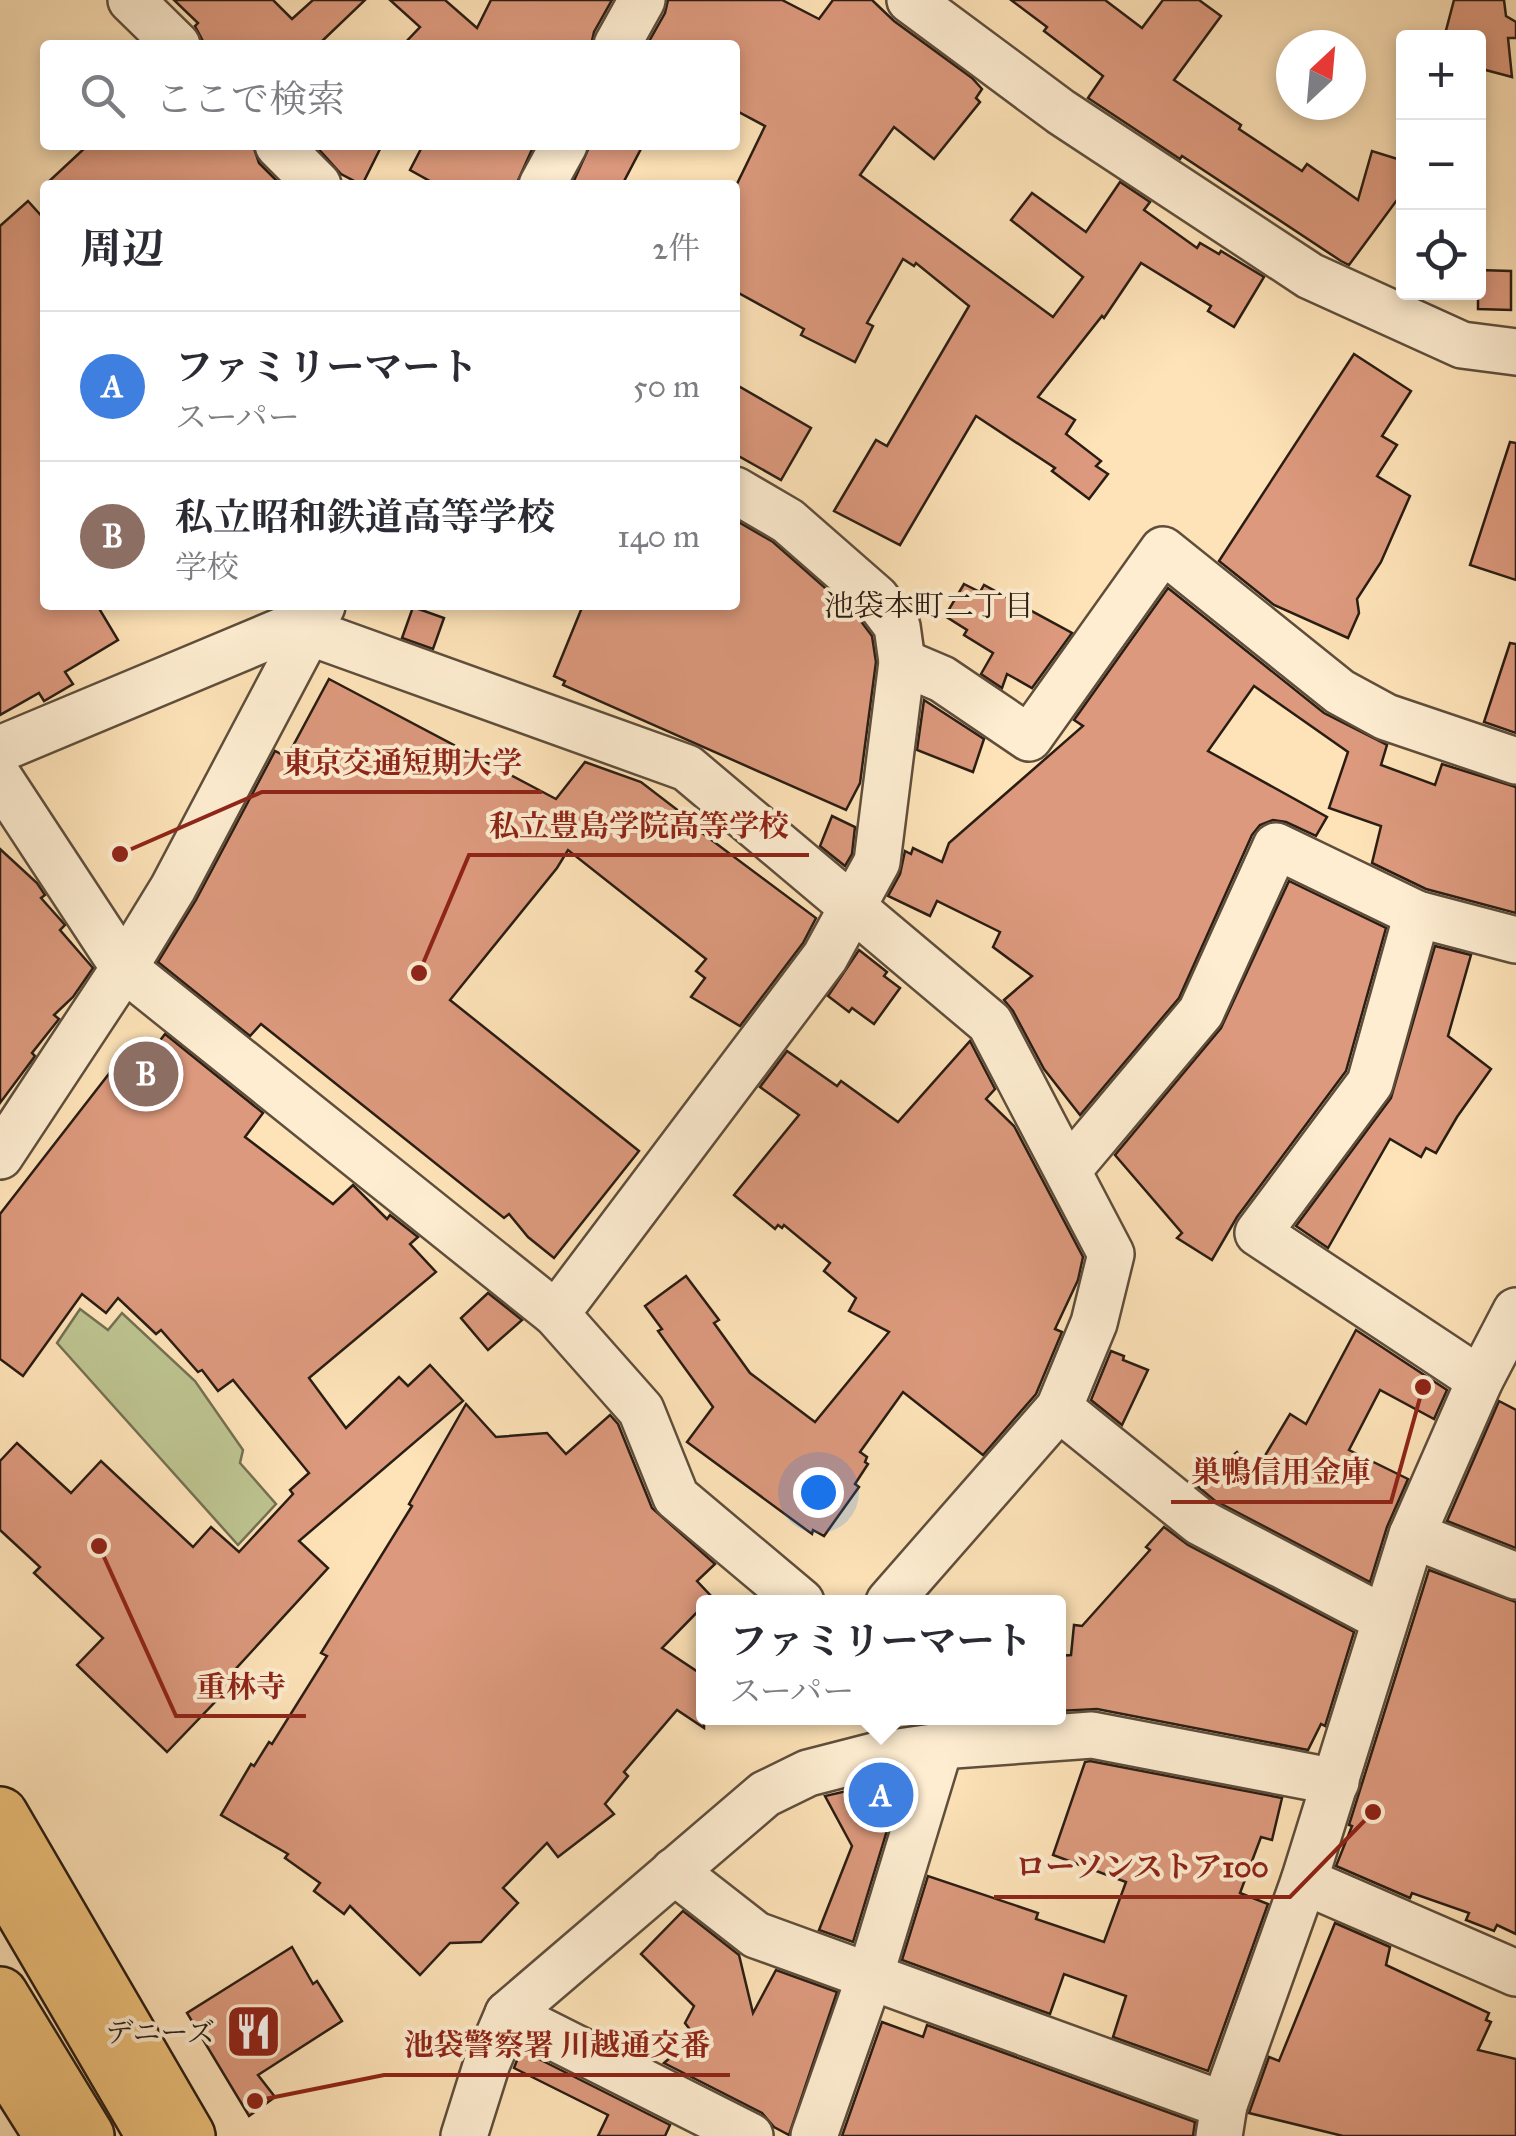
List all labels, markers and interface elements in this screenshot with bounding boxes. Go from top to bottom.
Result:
north arrow [1276,30,1366,120]
map controls [1396,30,1486,300]
button: + [1396,30,1486,120]
search box [40,40,740,150]
icon: search [75,68,130,123]
text: ここで検索 [155,76,345,122]
button: − [1396,120,1486,210]
button: locate [1396,210,1486,300]
text: 周辺 [80,223,164,275]
text: 2件 [652,229,700,268]
text: ファミリーマート [175,344,478,390]
text: A [102,367,123,406]
text: 50 m [633,367,700,406]
text: スーパー [175,398,300,437]
text: 私立昭和鉄道高等学校 [175,494,555,540]
text: B [102,517,123,556]
text: 140 m [617,517,700,556]
text: 学校 [175,548,239,587]
district label: 池袋本町二丁目 [824,588,1034,624]
callout: 東京交通短期大学 [262,732,542,792]
text: 東京交通短期大学 [282,745,522,781]
callout: 私立豊島学院高等学校 [469,795,809,855]
text: 私立豊島学院高等学校 [489,808,789,844]
pin: B [114,1036,178,1112]
callout: 巣鴨信用金庫 [1171,1442,1391,1502]
text: 巣鴨信用金庫 [1191,1454,1371,1490]
your location [793,1467,844,1518]
popup [696,1595,1066,1725]
text: ファミリーマート [729,1618,1033,1664]
callout: 重林寺 [176,1656,306,1716]
text: 重林寺 [196,1669,286,1705]
text: スーパー [729,1672,854,1711]
pin: A [848,1758,914,1832]
callout: ローソンストア100 [994,1837,1290,1897]
text: ローソンストア100 [1015,1849,1269,1885]
restaurant icon: デニーズ [224,2002,284,2062]
place label: デニーズ [106,2015,215,2050]
callout: 池袋警察署 川越通交番 [384,2015,730,2075]
text: 池袋警察署 川越通交番 [404,2027,710,2063]

